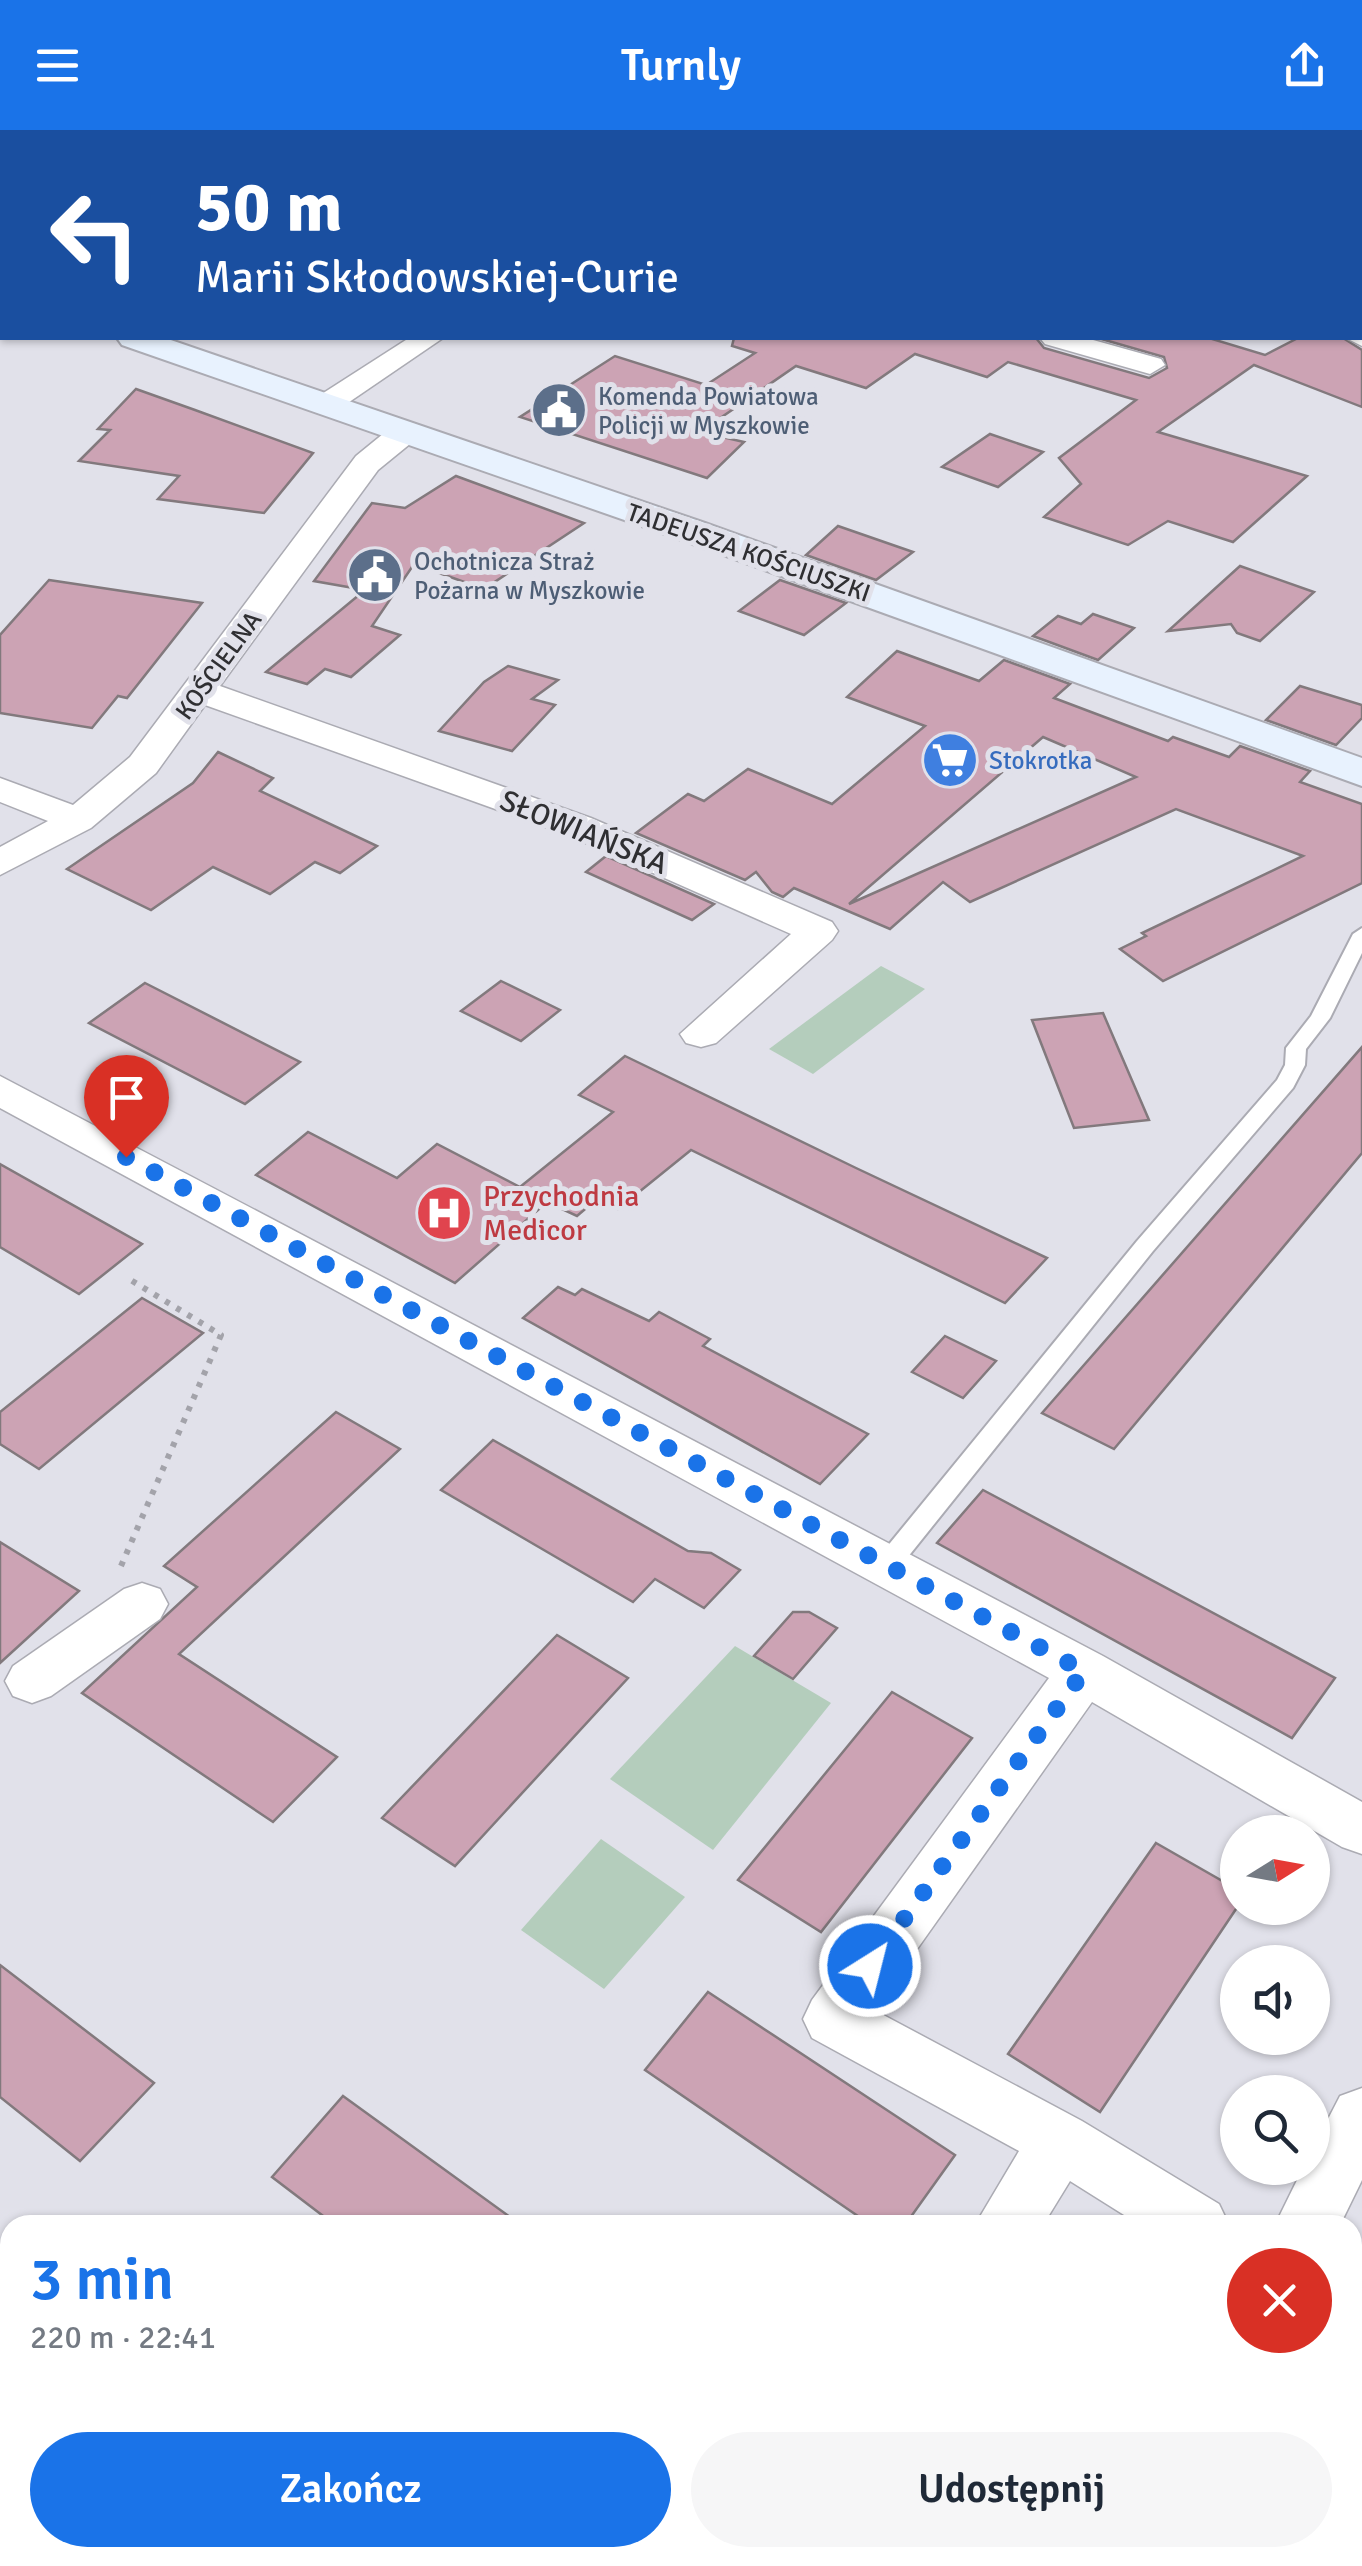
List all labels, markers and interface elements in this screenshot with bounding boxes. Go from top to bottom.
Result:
icon: menu [30,38,85,93]
text: Turnly [621,38,741,93]
icon: share [1277,38,1332,93]
text: 50 m [195,164,343,250]
icon: left [30,170,160,300]
text: Marii Skłodowskiej-Curie [195,250,679,305]
public building icon: Komenda Powiatowa Policji w Myszkowie [529,380,589,440]
place label: Komenda Powiatowa Policji w Myszkowie [598,381,819,441]
street label: TADEUSZA KOŚCIUSZKI [623,496,875,609]
public building icon: Ochotnicza Straż Pożarna w Myszkowie [345,545,405,605]
place label: Ochotnicza Straż Pożarna w Myszkowie [414,546,645,606]
street label: KOŚCIELNA [169,605,268,726]
supermarket icon: Stokrotka [920,730,980,790]
place label: Stokrotka [989,745,1092,776]
street label: SŁOWIAŃSKA [495,782,673,883]
pin [84,1055,169,1158]
icon: arrive [99,1070,154,1125]
place label: Przychodnia Medicor [483,1178,640,1249]
hospital icon: Przychodnia Medicor [414,1183,474,1243]
north arrow [1220,1815,1330,1925]
map controls [1220,1815,1330,2185]
position arrow [818,1914,922,2018]
button: sound [1220,1945,1330,2055]
button: search [1220,2075,1330,2185]
text: 3 min [30,2243,174,2317]
button: close [1227,2248,1332,2353]
text: 220 m · 22:41 [30,2318,216,2357]
button: Zakończ [30,2432,671,2547]
button: Udostępnij [691,2432,1332,2547]

